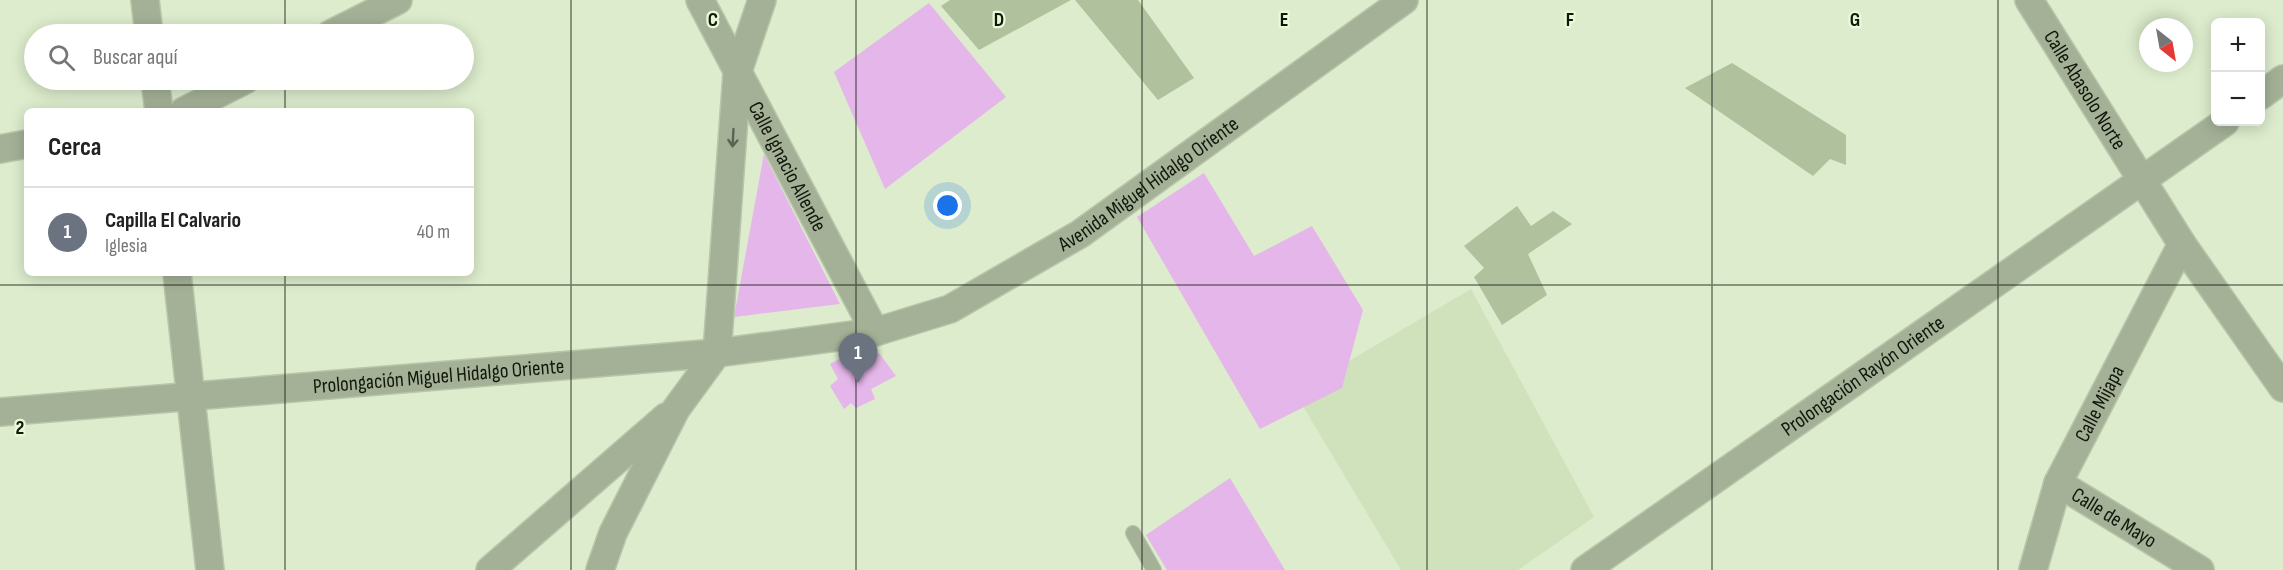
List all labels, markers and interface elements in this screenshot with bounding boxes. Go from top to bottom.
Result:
text: C [708,8,718,32]
text: D [994,8,1004,32]
text: E [1280,8,1288,32]
text: F [1566,8,1574,32]
text: G [1850,8,1860,32]
north arrow [2139,18,2193,72]
map controls [2211,18,2265,126]
button: + [2211,18,2265,72]
search box [24,24,474,90]
street label: Calle Abasolo Norte [2038,26,2132,154]
icon: search [45,41,78,74]
text: Buscar aquí [93,44,178,71]
button: − [2211,72,2265,126]
street label: Calle Ignacio Allende [743,97,832,236]
street label: Avenida Miguel Hidalgo Oriente [1053,112,1244,257]
one-way arrow [727,128,738,148]
text: Cerca [48,132,101,163]
your location [933,191,962,220]
text: Capilla El Calvario [105,207,241,234]
text: 1 [64,220,71,244]
text: 40 m [417,220,450,244]
text: Iglesia [105,234,147,258]
street label: Prolongación Rayón Oriente [1777,310,1949,442]
pin: 1 [838,334,878,383]
street label: Prolongación Miguel Hidalgo Oriente [312,354,565,399]
street label: Calle Mijapa [2070,361,2130,446]
text: 2 [16,416,24,440]
street label: Calle de Mayo [2067,482,2161,553]

